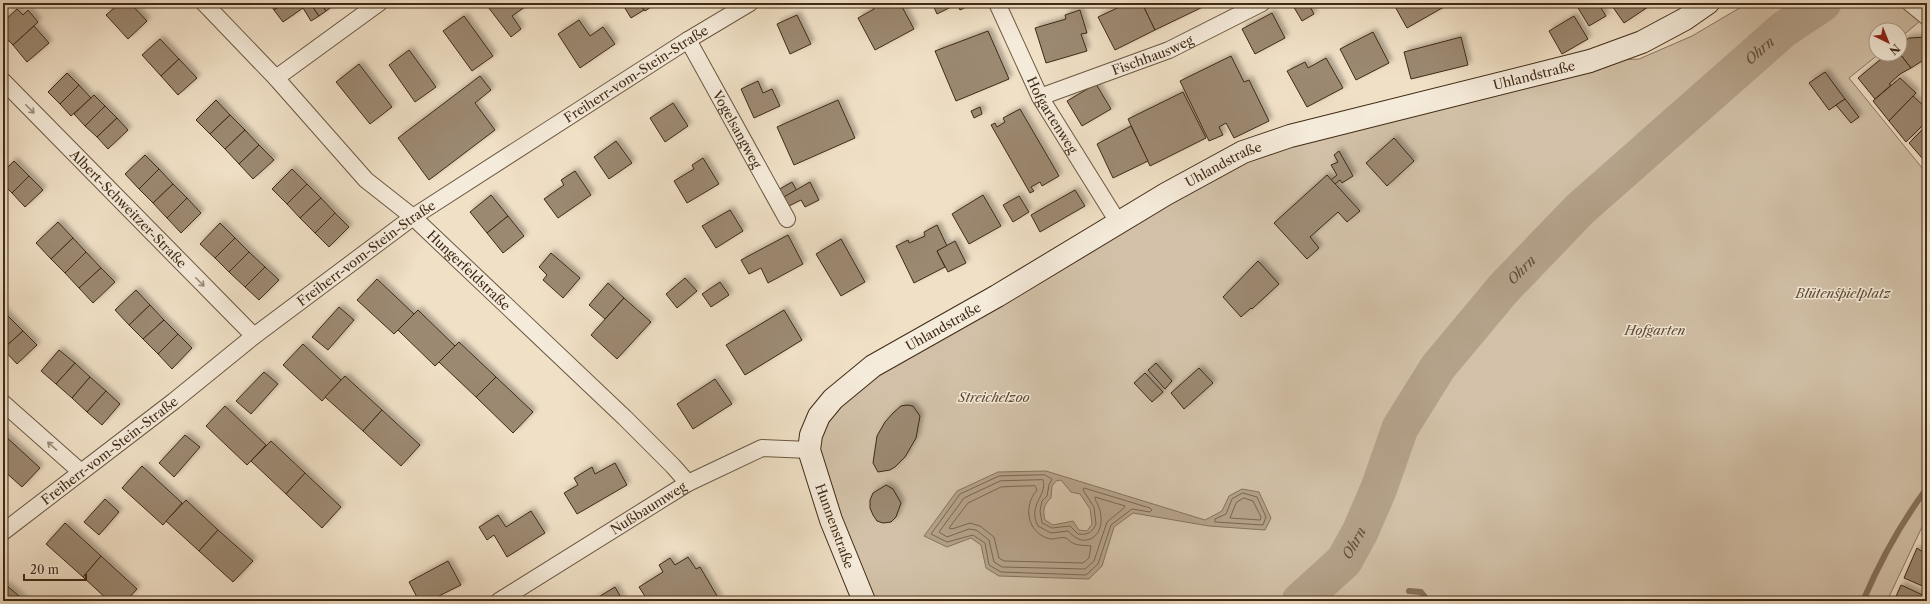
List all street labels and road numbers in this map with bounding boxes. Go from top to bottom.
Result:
street label: Freiherr-vom-Stein-Straße [561,22,711,126]
street label: Fischhausweg [1110,31,1196,78]
street label: Uhlandstraße [1491,57,1576,93]
street label: Hofgartenweg [1024,74,1081,157]
street label: Vogelsangweg [709,87,765,171]
street label: Uhlandstraße [1182,138,1264,190]
street label: Albert-Schweitzer-Straße [66,145,190,271]
street label: Freiherr-vom-Stein-Straße [294,197,438,309]
street label: Hungerfeldstraße [424,227,514,313]
street label: Uhlandstraße [903,299,984,354]
street label: Freiherr-vom-Stein-Straße [38,393,181,508]
street label: Nußbaumweg [607,478,689,538]
street label: Hunnenstraße [812,481,858,571]

